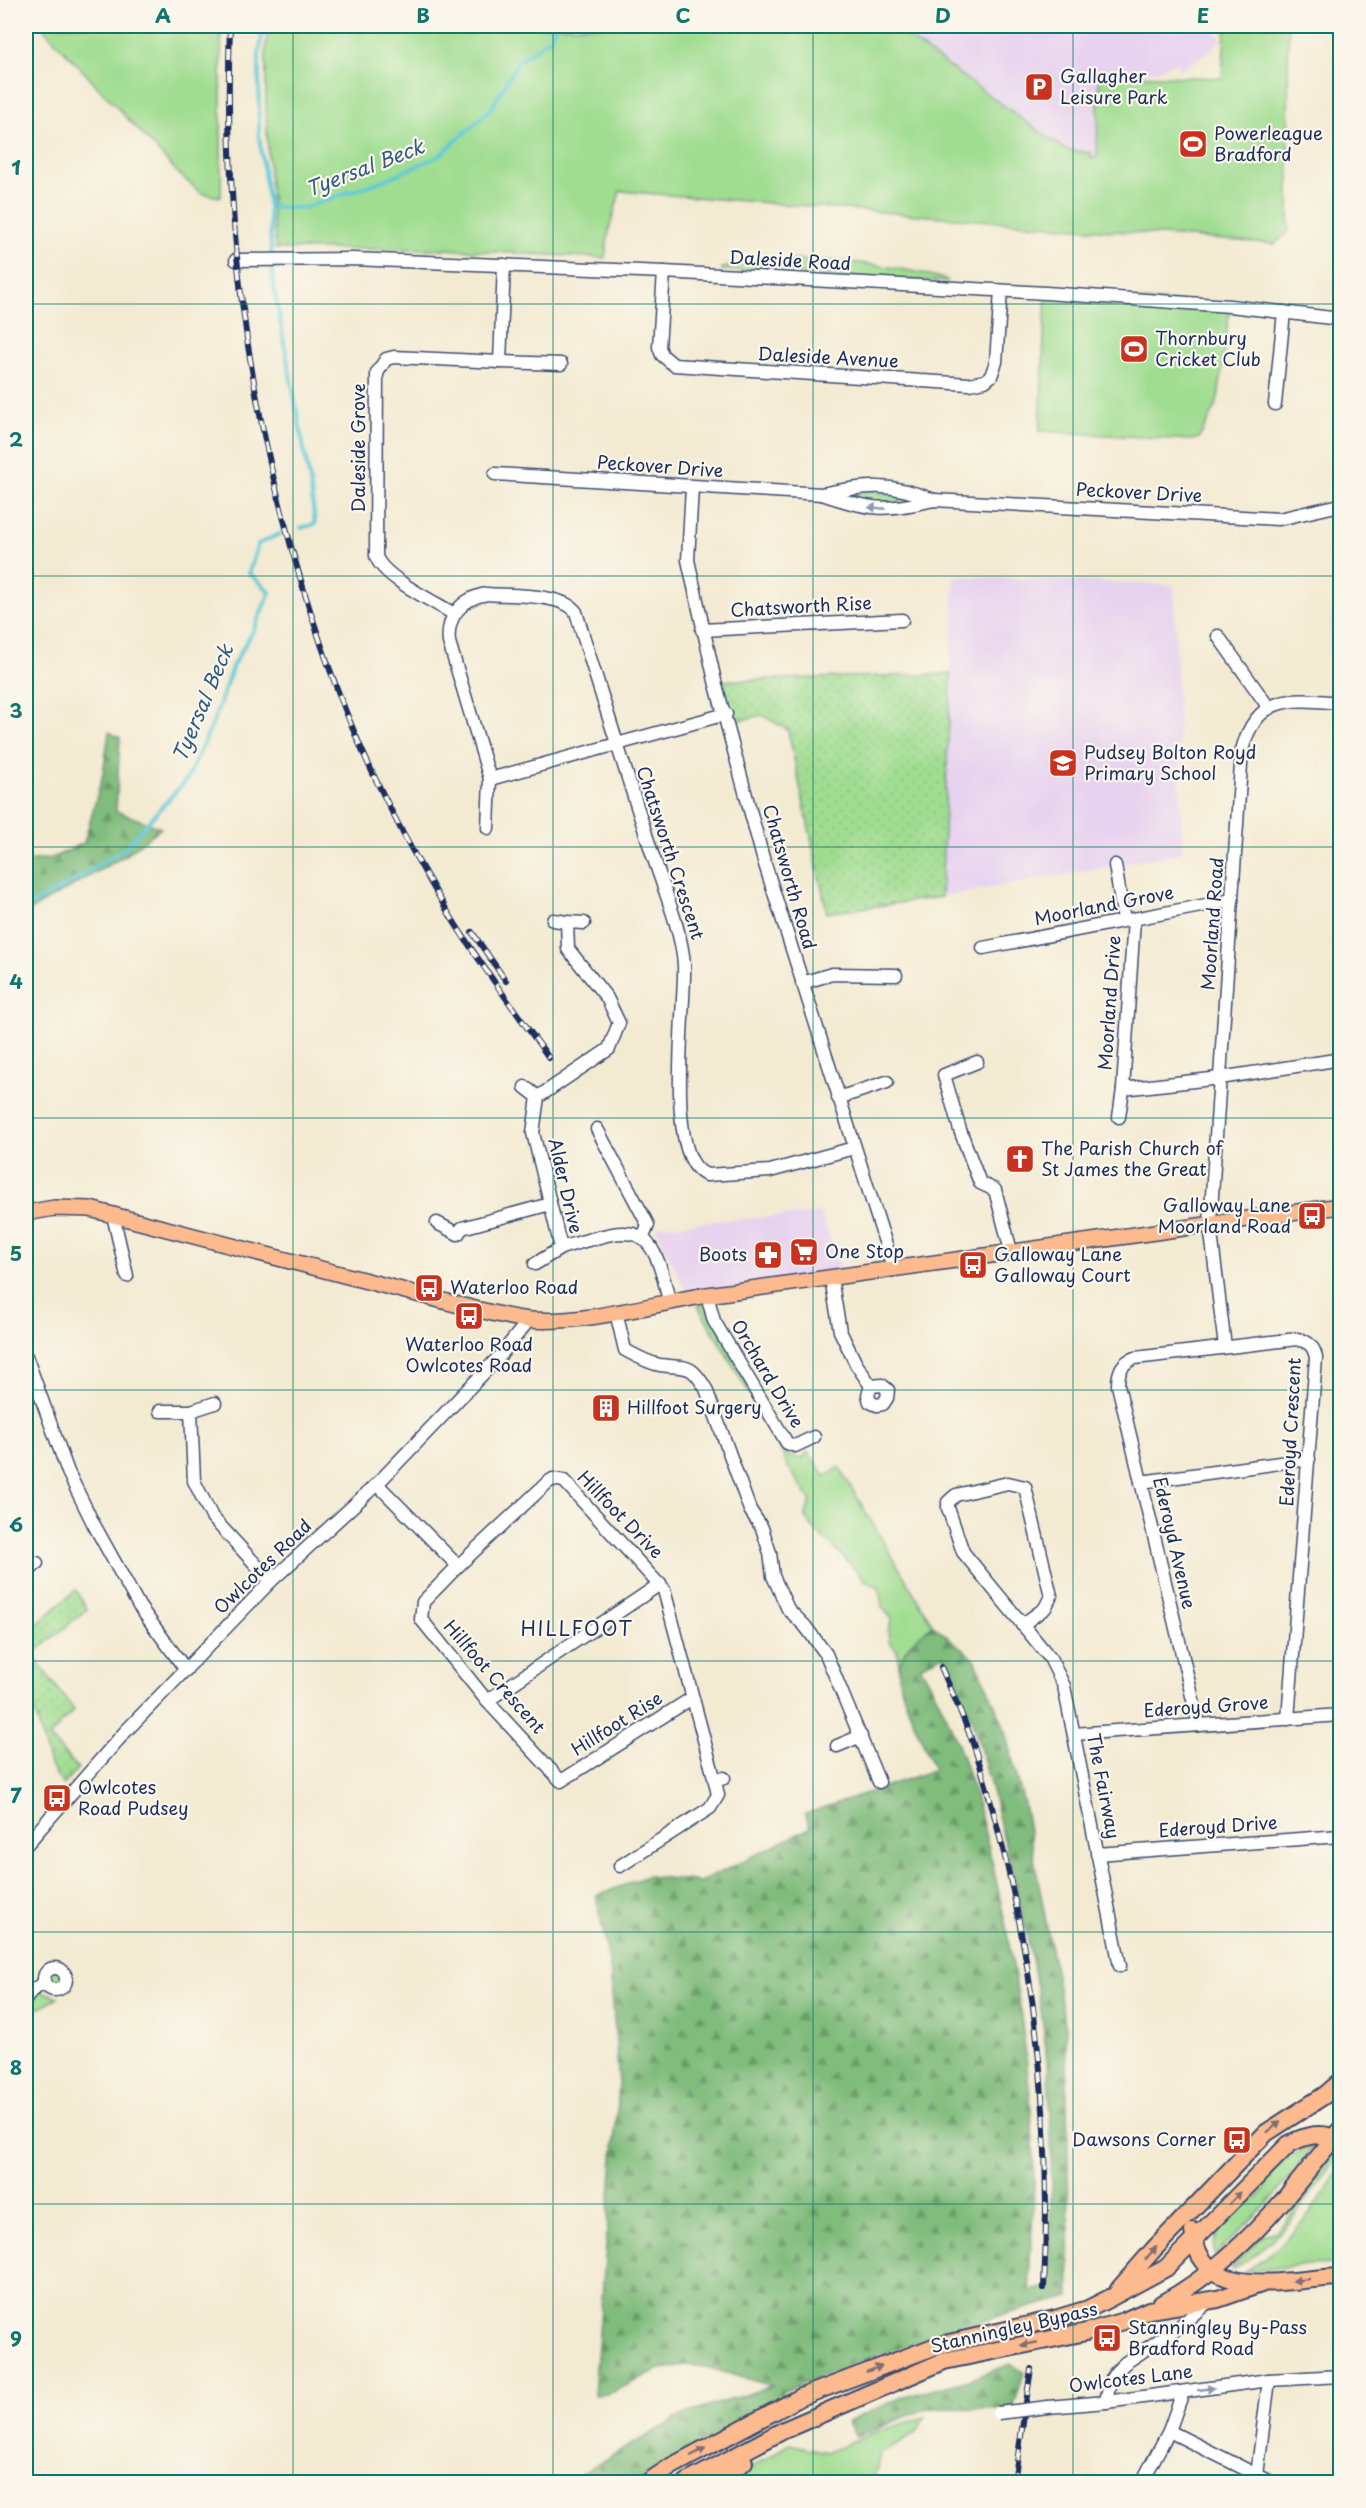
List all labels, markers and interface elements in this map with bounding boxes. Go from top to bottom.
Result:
text: A [155,0,171,30]
text: B [416,0,430,30]
text: C [675,0,691,30]
text: D [935,0,951,30]
text: E [1197,0,1209,30]
place label: Gallagher Leisure Park [1060,62,1168,110]
parking icon: Gallagher Leisure Park [1023,71,1055,103]
place label: Powerleague Bradford [1214,119,1323,167]
sports icon: Powerleague Bradford [1177,128,1209,160]
water label: Tyersal Beck [301,130,429,203]
text: 1 [11,152,21,182]
street label: Daleside Road [728,243,852,276]
place label: Thornbury Cricket Club [1155,324,1261,372]
sports icon: Thornbury Cricket Club [1118,333,1150,365]
street label: Daleside Avenue [757,339,899,374]
street label: Daleside Grove [344,383,371,513]
text: 2 [9,424,23,454]
street label: Peckover Drive [596,448,724,483]
street label: Peckover Drive [1075,475,1203,508]
one-way arrow [868,503,887,513]
street label: Chatsworth Rise [730,588,872,623]
water label: Tyersal Beck [164,639,241,766]
text: 3 [9,695,23,725]
place label: Pudsey Bolton Royd Primary School [1084,738,1256,786]
school or university icon: Pudsey Bolton Royd Primary School [1047,747,1079,779]
street label: Chatsworth Crescent [631,762,712,943]
street label: Chatsworth Road [757,801,824,952]
street label: Moorland Road [1193,857,1230,991]
street label: Moorland Grove [1032,878,1176,931]
street label: Moorland Drive [1090,935,1127,1071]
text: 4 [9,966,23,996]
place label: The Parish Church of St James the Great [1041,1134,1224,1182]
street label: Alder Drive [542,1135,591,1236]
church icon: The Parish Church of St James the Great [1004,1143,1036,1175]
place label: Galloway Lane Moorland Road [1158,1191,1291,1239]
bus stop icon: Galloway Lane Moorland Road [1296,1200,1328,1232]
supermarket icon: One Stop [788,1236,820,1268]
place label: One Stop [825,1237,904,1264]
text: 5 [10,1238,22,1268]
pharmacy icon: Boots [752,1239,784,1271]
place label: Boots [699,1240,747,1267]
place label: Galloway Lane Galloway Court [994,1240,1131,1288]
bus stop icon: Galloway Lane Galloway Court [957,1249,989,1281]
bus stop icon: Waterloo Road [413,1272,445,1304]
place label: Waterloo Road [450,1273,578,1300]
bus stop icon: Waterloo Road Owlcotes Road [453,1300,485,1332]
street label: Orchard Drive [725,1314,811,1433]
place label: Waterloo Road Owlcotes Road [405,1330,533,1378]
street label: Ederoyd Crescent [1272,1357,1307,1507]
building icon: Hillfoot Surgery [590,1392,622,1424]
place label: Hillfoot Surgery [627,1393,762,1420]
street label: Hillfoot Drive [572,1464,670,1564]
street label: Ederoyd Avenue [1147,1474,1204,1612]
text: 6 [9,1509,23,1539]
street label: Owlcotes Road [207,1512,317,1620]
street label: Hillfoot Crescent [438,1613,552,1739]
district label: HILLFOOT [521,1613,633,1643]
street label: Hillfoot Rise [565,1684,667,1762]
street label: Ederoyd Grove [1143,1688,1269,1723]
street label: The Fairway [1081,1731,1128,1841]
place label: Owlcotes Road Pudsey [78,1773,189,1821]
text: 7 [10,1780,22,1810]
bus stop icon: Owlcotes Road Pudsey [41,1782,73,1814]
street label: Ederoyd Drive [1158,1808,1278,1843]
text: 8 [10,2052,22,2082]
one-way arrow [1265,2121,1281,2133]
bus stop icon: Dawsons Corner [1221,2124,1253,2156]
place label: Dawsons Corner [1072,2125,1217,2152]
one-way arrow [1227,2191,1241,2205]
one-way arrow [1144,2245,1158,2260]
one-way arrow [1291,2275,1310,2285]
street label: Stanningley Bypass [927,2294,1100,2359]
place label: Stanningley By-Pass Bradford Road [1128,2313,1307,2361]
bus stop icon: Stanningley By-Pass Bradford Road [1091,2322,1123,2354]
text: 9 [10,2323,22,2353]
one-way arrow [1019,2340,1038,2349]
street label: Owlcotes Lane [1067,2357,1194,2399]
one-way arrow [865,2364,883,2374]
one-way arrow [1196,2384,1215,2393]
one-way arrow [690,2447,707,2457]

